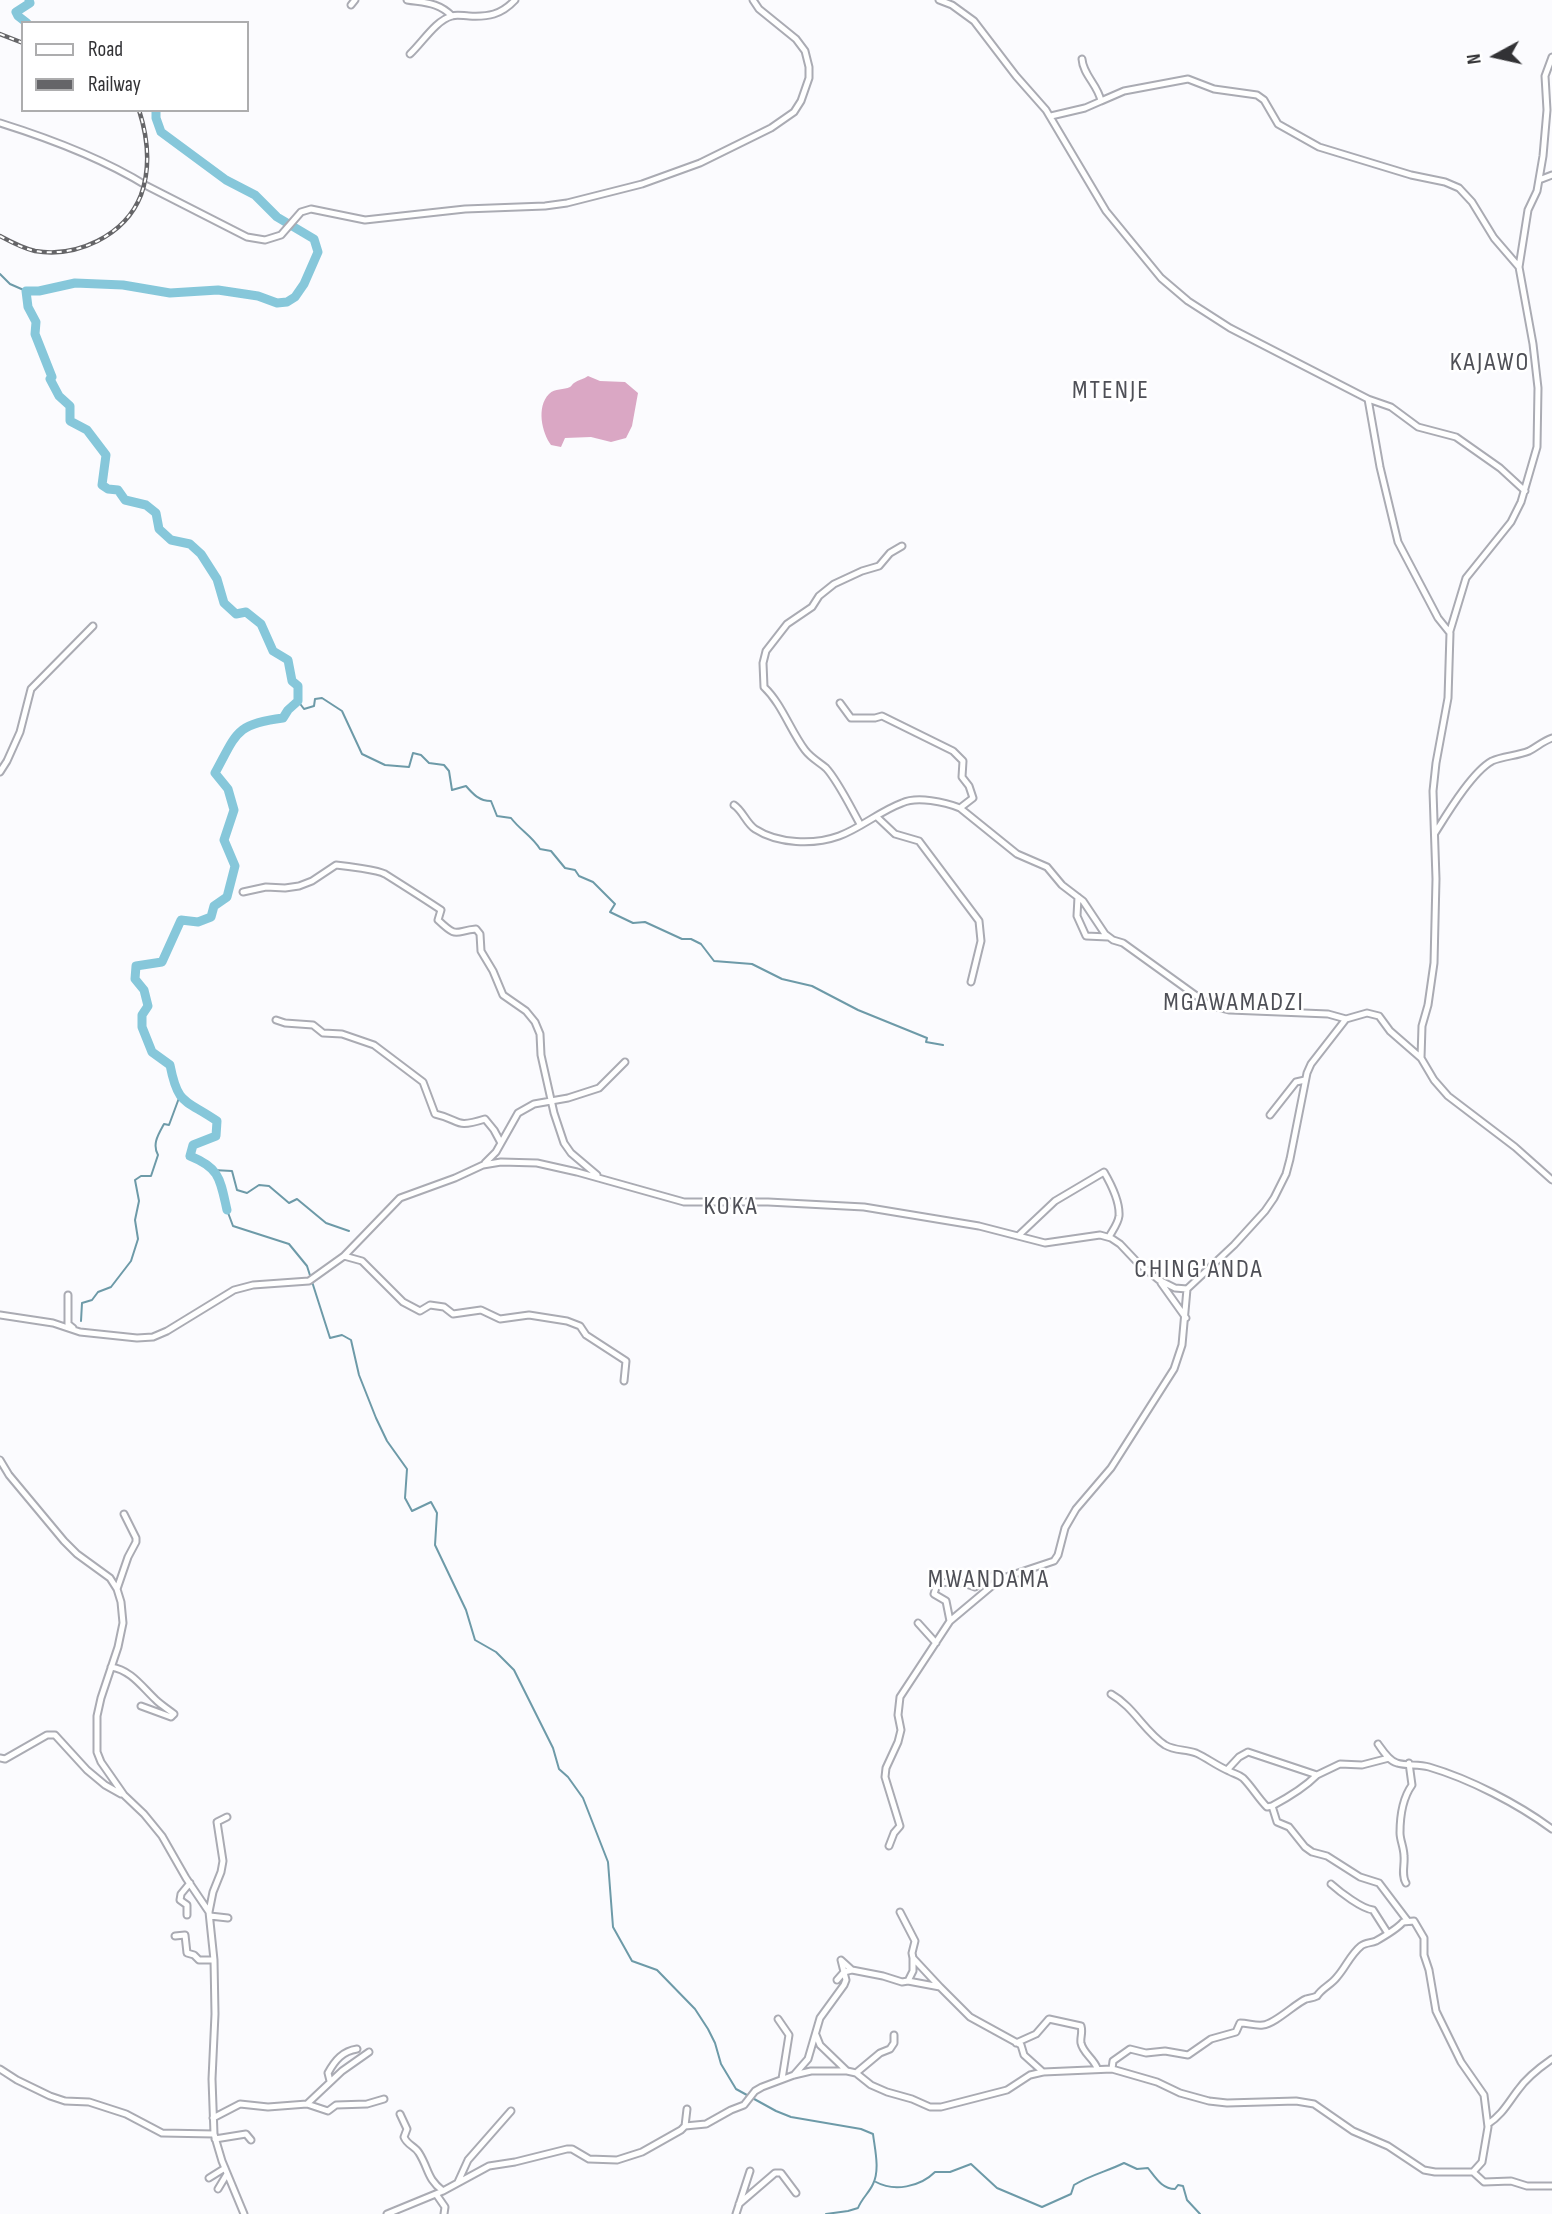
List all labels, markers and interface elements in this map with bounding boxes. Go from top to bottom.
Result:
legend [21,21,248,112]
north arrow [1461,21,1531,91]
text: Road [88,37,123,62]
text: N [1463,52,1487,66]
text: Railway [88,72,141,97]
district label: KAJAWO [1450,347,1530,379]
district label: MTENJE [1073,375,1149,407]
district label: MGAWAMADZI [1165,987,1303,1019]
district label: KOKA [704,1191,758,1223]
district label: CHING'ANDA [1136,1254,1262,1286]
district label: MWANDAMA [929,1564,1049,1596]

